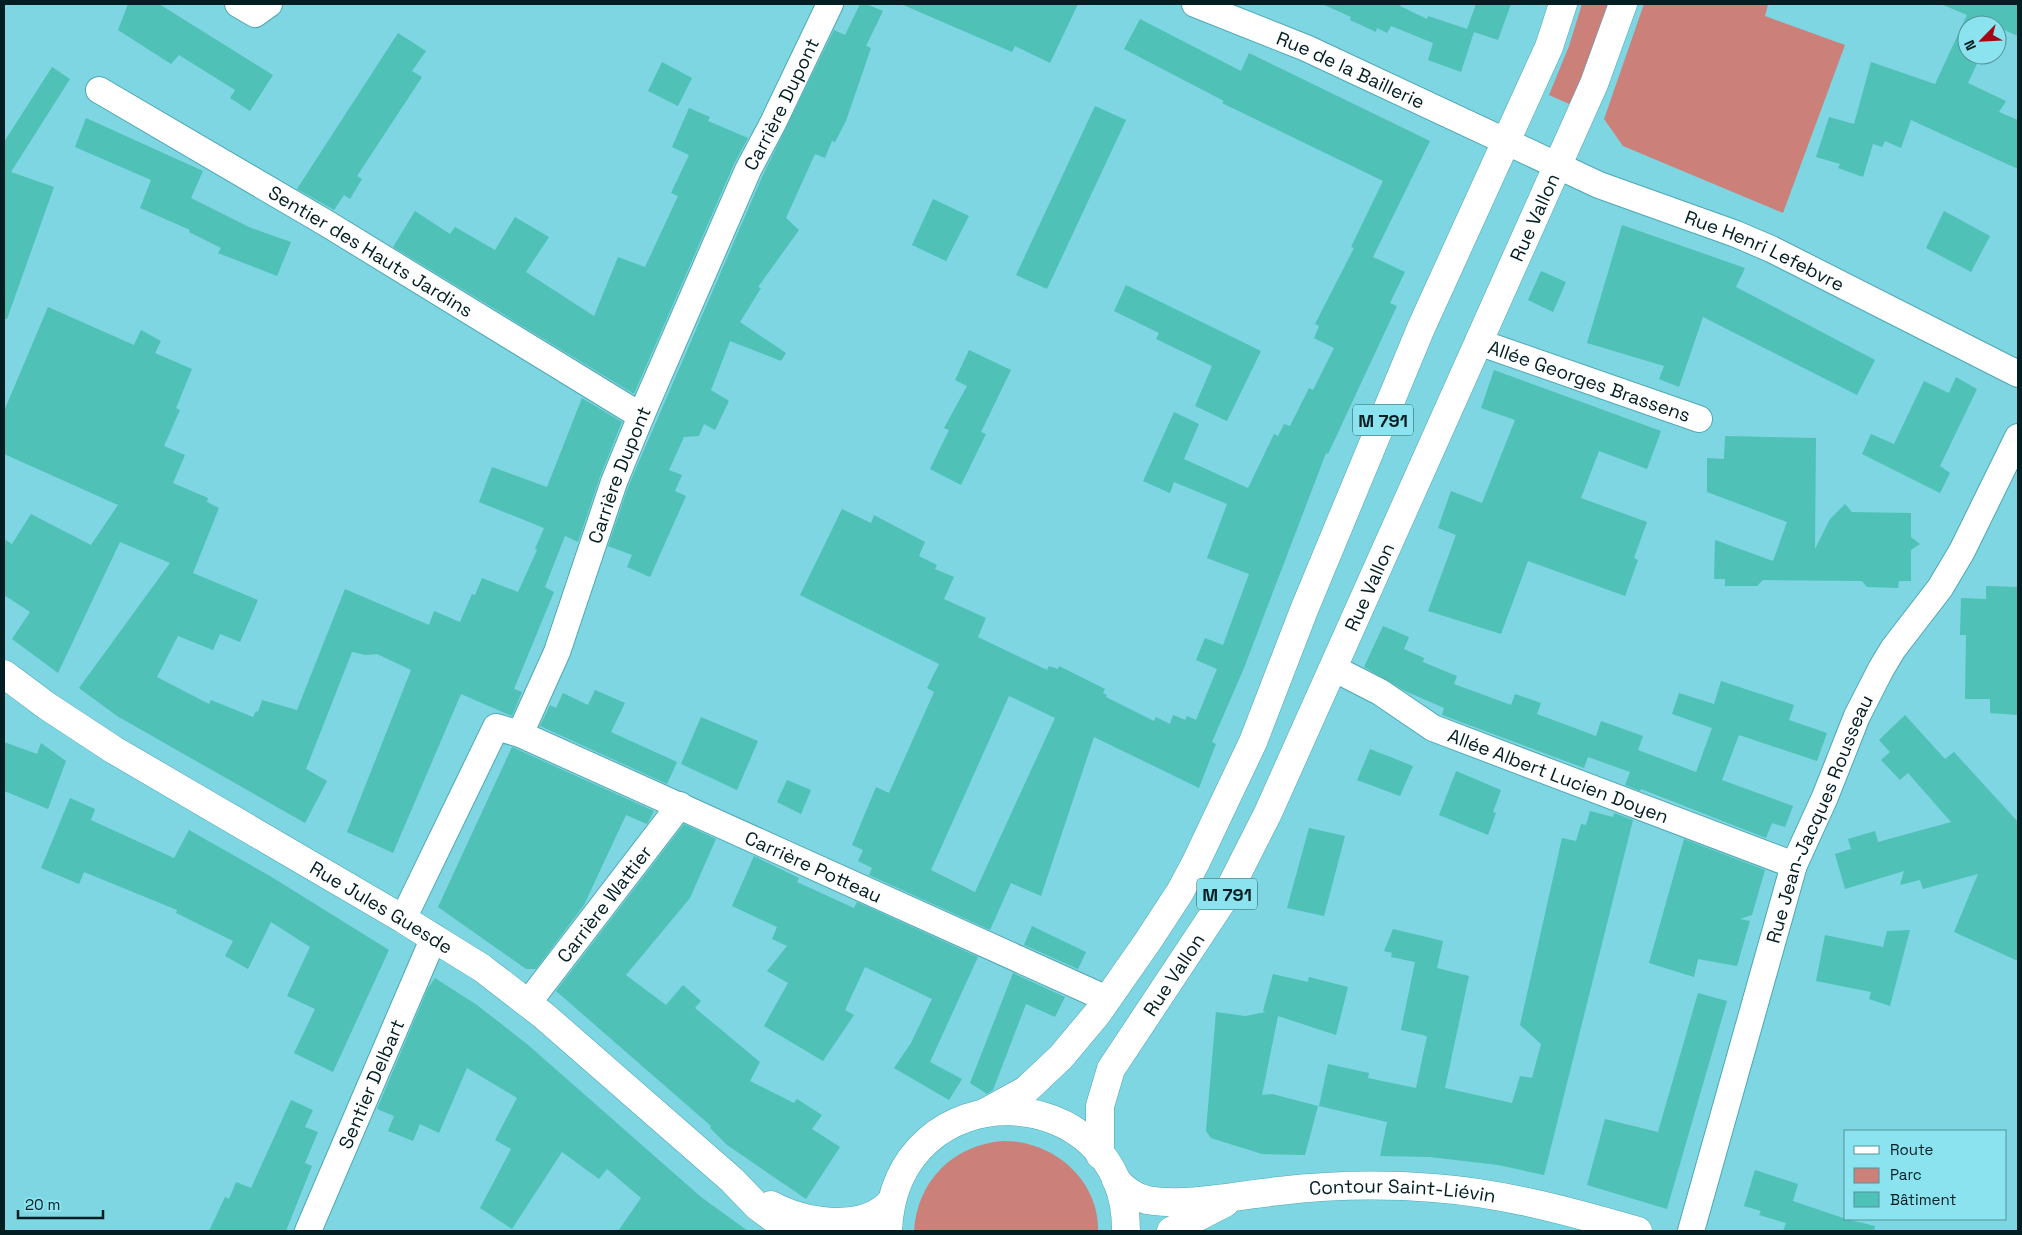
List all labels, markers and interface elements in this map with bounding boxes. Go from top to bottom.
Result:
north arrow [1957,15,2007,65]
street label: Rue de la Baillerie [1273,25,1429,114]
street label: Carrière Dupont [738,34,824,175]
text: N [1960,37,1980,53]
street label: Rue Vallon [1504,169,1565,265]
street label: Sentier des Hauts Jardins [264,180,478,323]
street label: Rue Henri Lefebvre [1681,204,1849,297]
street label: Allée Georges Brassens [1485,334,1694,428]
street label: Carrière Dupont [582,402,656,547]
road number: M 791 [1353,404,1413,436]
street label: Rue Vallon [1338,539,1400,635]
street label: Rue Jean-Jacques Rousseau [1760,690,1878,946]
street label: Allée Albert Lucien Doyen [1445,722,1672,829]
street label: Carrière Potteau [741,825,886,908]
street label: Carrière Wattier [551,840,657,968]
street label: Rue Jules Guesde [306,855,458,959]
road number: M 791 [1197,879,1257,910]
street label: Rue Vallon [1137,928,1210,1021]
street label: Sentier Delbart [332,1015,410,1153]
legend [1844,1130,2007,1220]
text: Route [1890,1140,1934,1159]
text: Parc [1890,1165,1922,1184]
street label: Contour Saint-Liévin [1308,1173,1498,1208]
scale bar [18,1188,102,1220]
text: Bâtiment [1890,1190,1956,1209]
text: 20 m [25,1195,60,1214]

